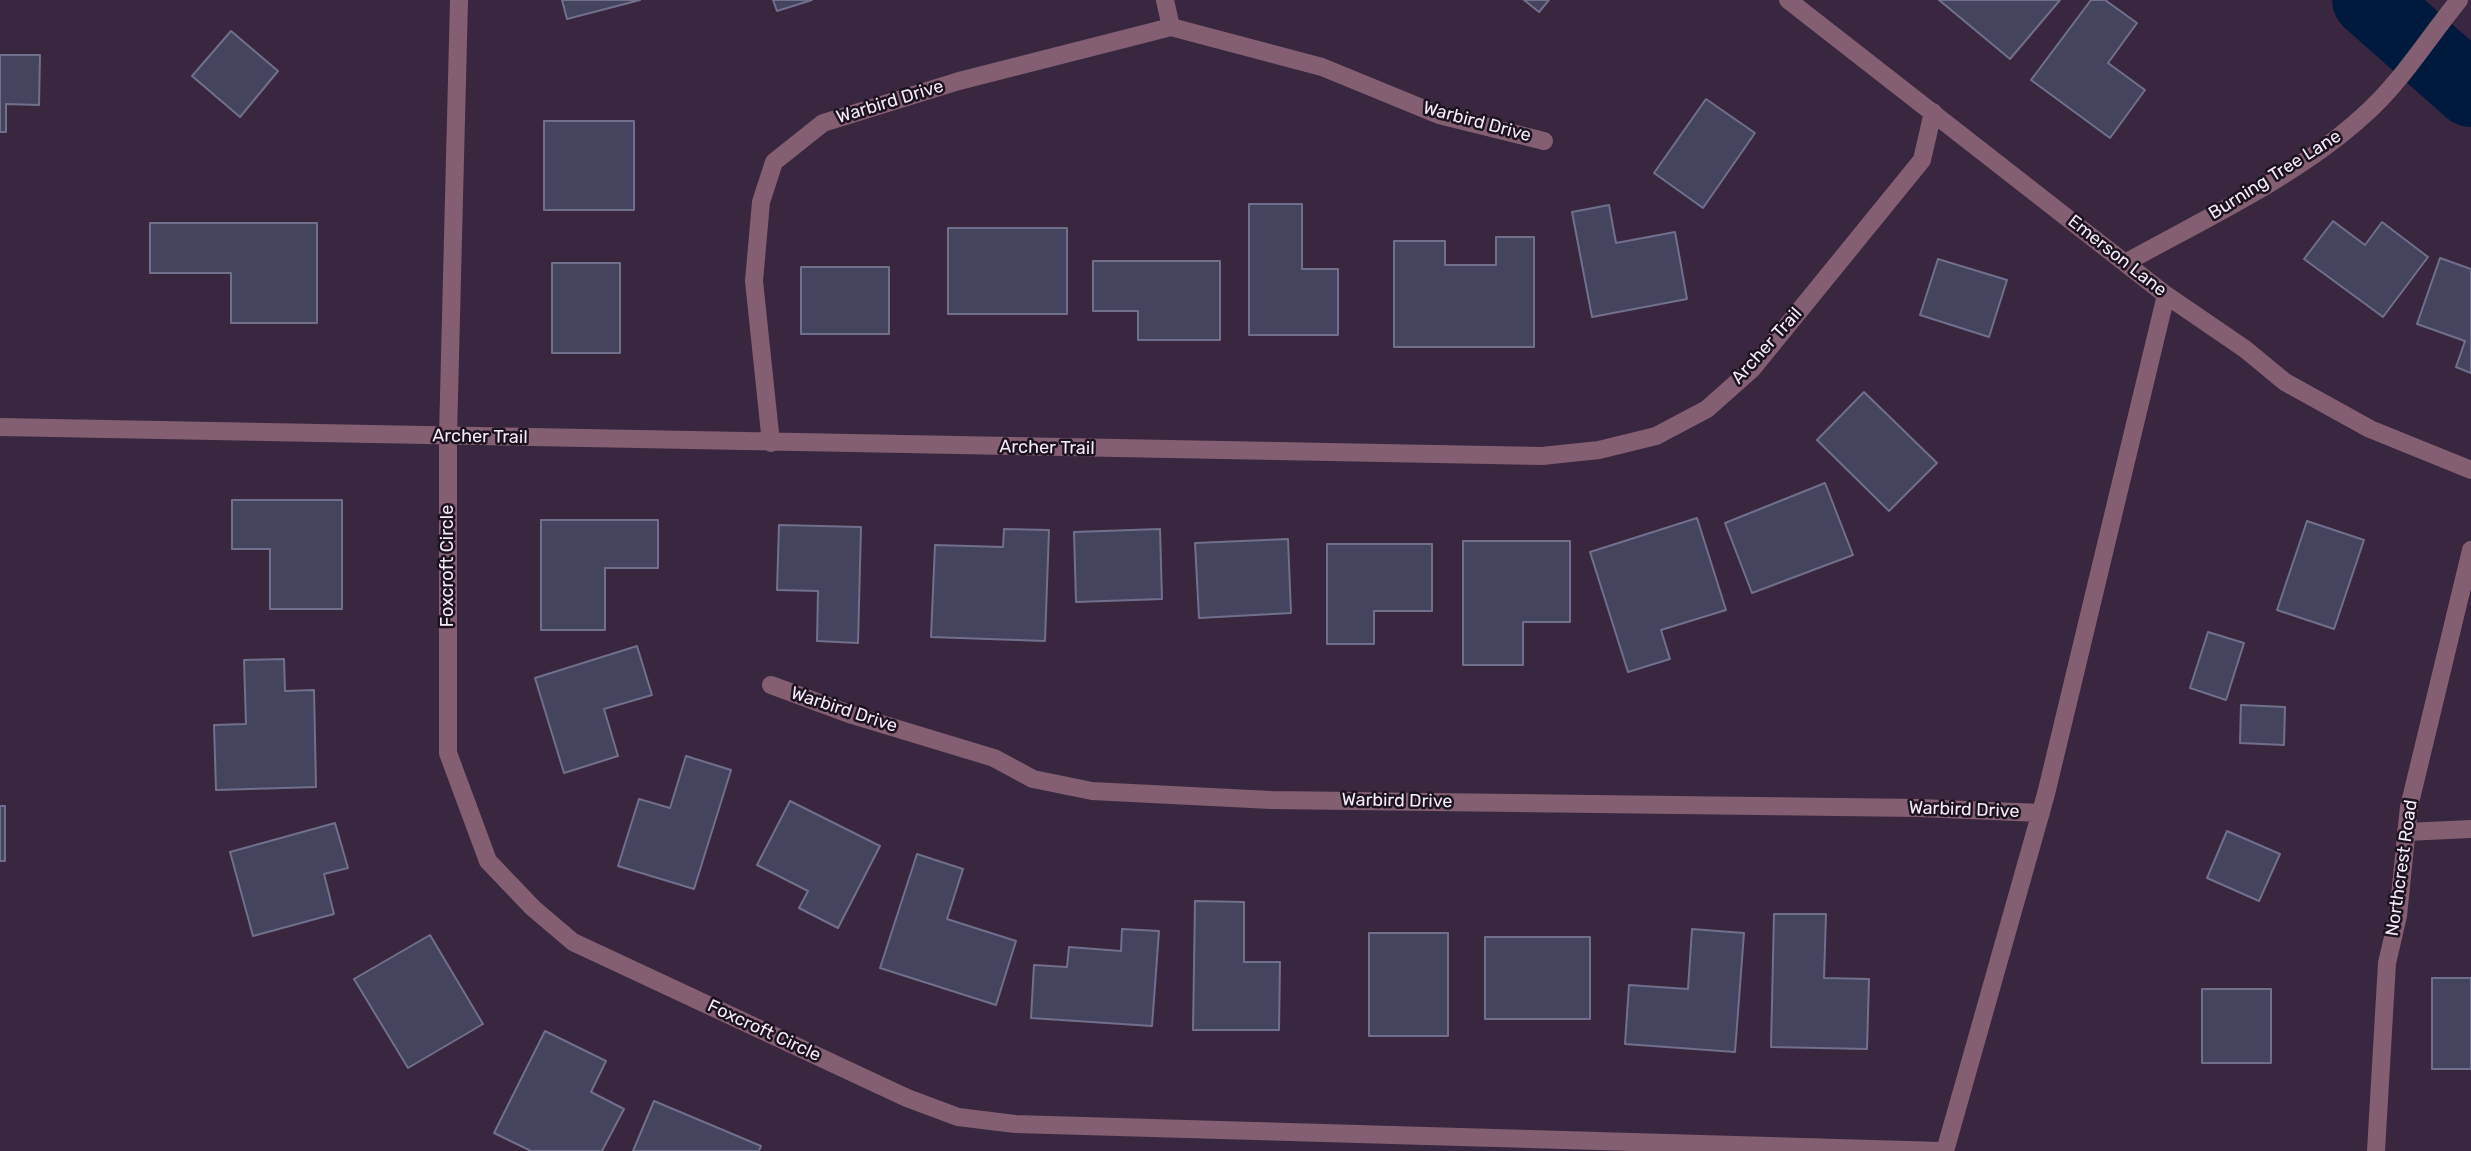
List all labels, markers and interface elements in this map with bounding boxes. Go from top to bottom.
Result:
street label: Warbird Drive [834,75,946,129]
street label: Warbird Drive [1421,97,1533,147]
street label: Burning Tree Lane [2205,125,2345,225]
street label: Emerson Lane [2063,211,2171,301]
street label: Archer Trail [1727,303,1807,389]
street label: Archer Trail [432,425,528,449]
street label: Archer Trail [999,436,1095,460]
street label: Foxcroft Circle [437,505,459,627]
street label: Warbird Drive [788,683,900,737]
street label: Warbird Drive [1341,789,1453,813]
street label: Warbird Drive [1908,797,2020,823]
street label: Northcrest Road [2382,798,2422,938]
street label: Foxcroft Circle [704,995,824,1067]

